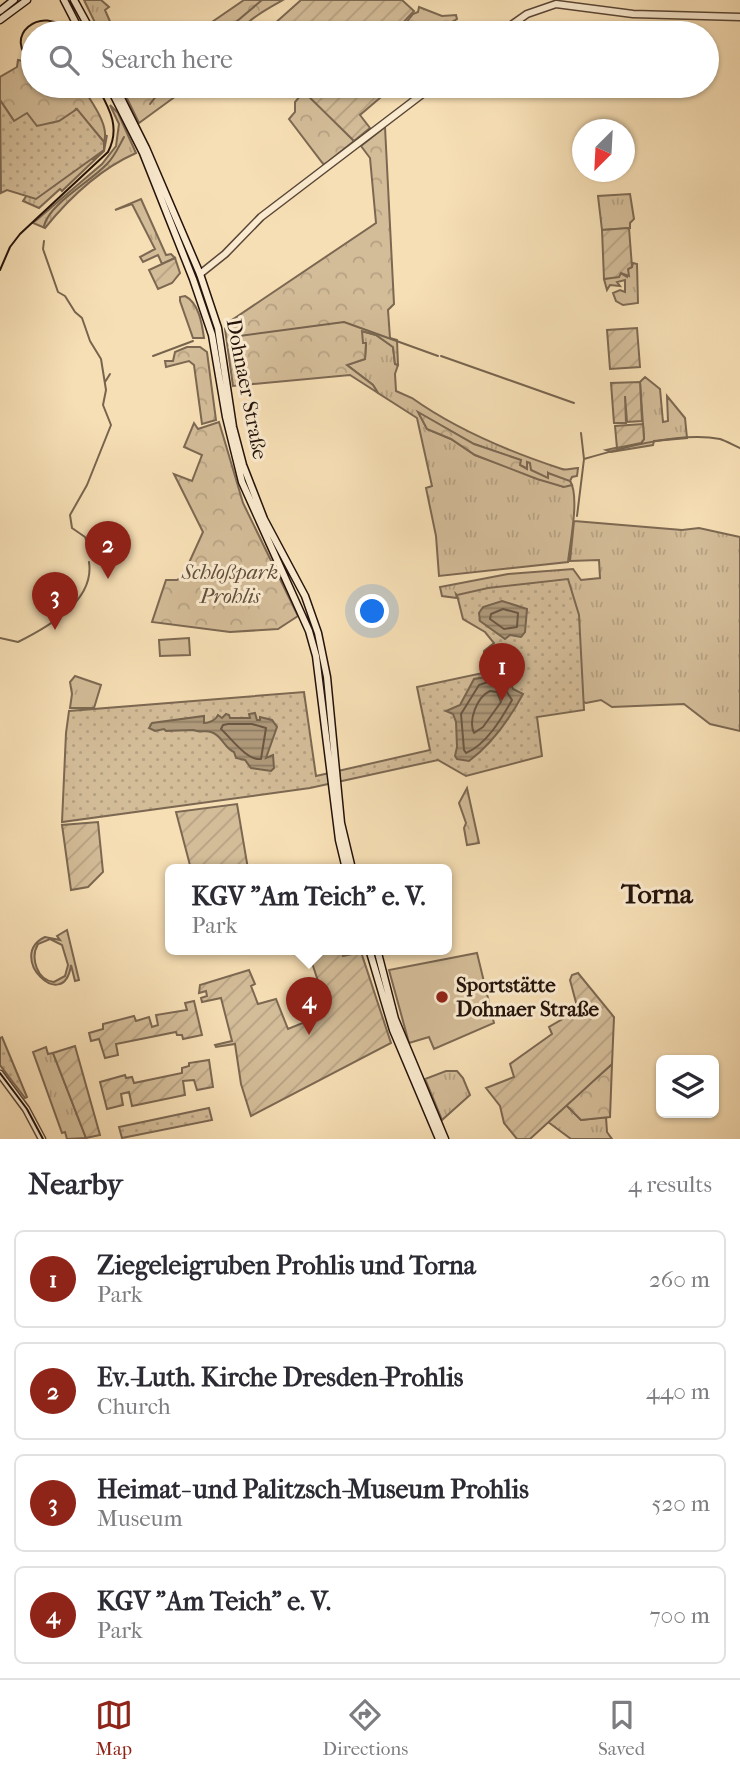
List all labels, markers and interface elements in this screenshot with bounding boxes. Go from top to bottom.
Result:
search box [21,21,719,98]
icon: search [45,41,83,79]
text: Search here [101,44,233,75]
north arrow [572,119,635,182]
street label: Dohnaer Straße [222,317,272,461]
pin: 2 [85,521,131,579]
park label: Schloßpark Prohlis [181,560,278,608]
pin: 3 [32,572,78,630]
your location [355,594,389,628]
pin: 1 [479,643,525,701]
popup [165,864,452,955]
district label: Torna [620,877,694,910]
text: KGV "Am Teich" e. V. [192,881,425,912]
text: Park [192,912,237,939]
place label: Sportstätte Dohnaer Straße [456,973,600,1021]
pin: 4 [286,977,332,1035]
marker: Sportstätte Dohnaer Straße [434,989,450,1005]
map controls [656,1055,719,1118]
button: layers [656,1055,719,1118]
text: Nearby [28,1167,123,1202]
text: 4 results [628,1171,712,1198]
text: Ziegeleigruben Prohlis und Torna [97,1250,476,1281]
text: 1 [49,1266,57,1293]
text: 260 m [649,1266,710,1293]
text: Park [97,1281,143,1308]
text: Ev.-Luth. Kirche Dresden-Prohlis [97,1362,463,1393]
text: 2 [47,1378,59,1405]
text: 440 m [646,1378,710,1405]
text: Church [97,1393,171,1420]
text: Heimat- und Palitzsch-Museum Prohlis [97,1474,529,1505]
text: 3 [48,1490,58,1517]
text: 520 m [651,1490,710,1517]
text: Museum [97,1505,183,1532]
text: KGV "Am Teich" e. V. [97,1586,331,1617]
text: 4 [46,1602,60,1629]
text: 700 m [650,1602,710,1629]
text: Park [97,1617,143,1644]
tab: Map [95,1696,133,1760]
tab: Directions [323,1696,408,1760]
tab: Saved [598,1696,645,1760]

